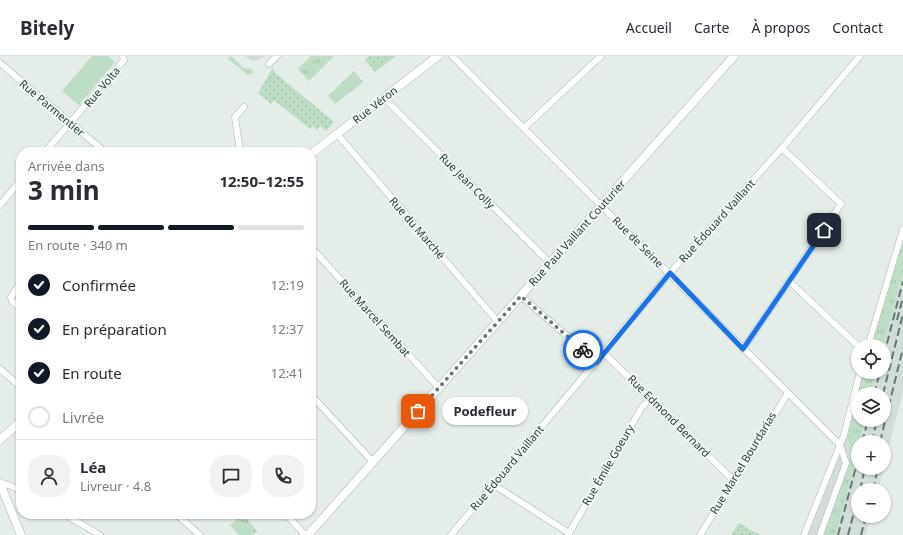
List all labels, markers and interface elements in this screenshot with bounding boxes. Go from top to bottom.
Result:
text: Bitely [20,15,74,41]
text: Accueil [626,18,672,37]
text: Carte [694,18,729,37]
text: À propos [751,18,810,37]
text: Contact [832,18,883,37]
street label: Rue Volta [80,63,123,110]
street label: Rue Parmentier [17,76,88,140]
street label: Rue Véron [349,82,400,127]
street label: Rue Jean Colly [436,150,499,212]
text: Arrivée dans [28,157,105,175]
text: 12:50–12:55 [219,171,304,191]
text: 3 min [28,172,100,208]
street label: Rue Paul Vaillant Couturier [525,176,629,289]
street label: Rue Édouard Vaillant [675,176,758,266]
street label: Rue du Marché [386,193,449,262]
street label: Rue de Seine [609,213,667,271]
pin [807,213,841,247]
icon: home [813,219,835,241]
text: En route · 340 m [28,236,128,254]
icon: check [28,274,50,296]
text: Confirmée [62,275,136,295]
text: 12:19 [271,276,304,294]
street label: Rue Marcel Sembat [336,276,414,360]
icon: check [28,318,50,340]
text: En préparation [62,319,167,339]
text: 12:37 [271,320,304,338]
courier [563,330,603,370]
icon: bike [572,339,594,361]
map controls [851,339,891,523]
button: locate [851,339,891,379]
icon: check [28,362,50,384]
text: En route [62,363,122,383]
text: 12:41 [271,364,304,382]
street label: Rue Edmond Bernard [625,371,714,460]
button: layers [851,387,891,427]
pin [401,394,435,428]
callout: Podefleur [442,397,528,425]
icon: bag [407,400,429,422]
text: Podefleur [453,402,517,420]
text: Livrée [62,407,104,427]
street label: Rue Marcel Bourdarias [706,409,779,517]
street label: Rue Émile Goeury [578,421,637,508]
street label: Rue Édouard Vaillant [466,422,547,514]
button: + [851,435,891,475]
button: person [28,455,70,497]
button: chat [210,455,252,497]
button: phone [262,455,304,497]
text: Léa [80,457,106,477]
text: Livreur · 4.8 [80,477,151,495]
button: − [851,483,891,523]

